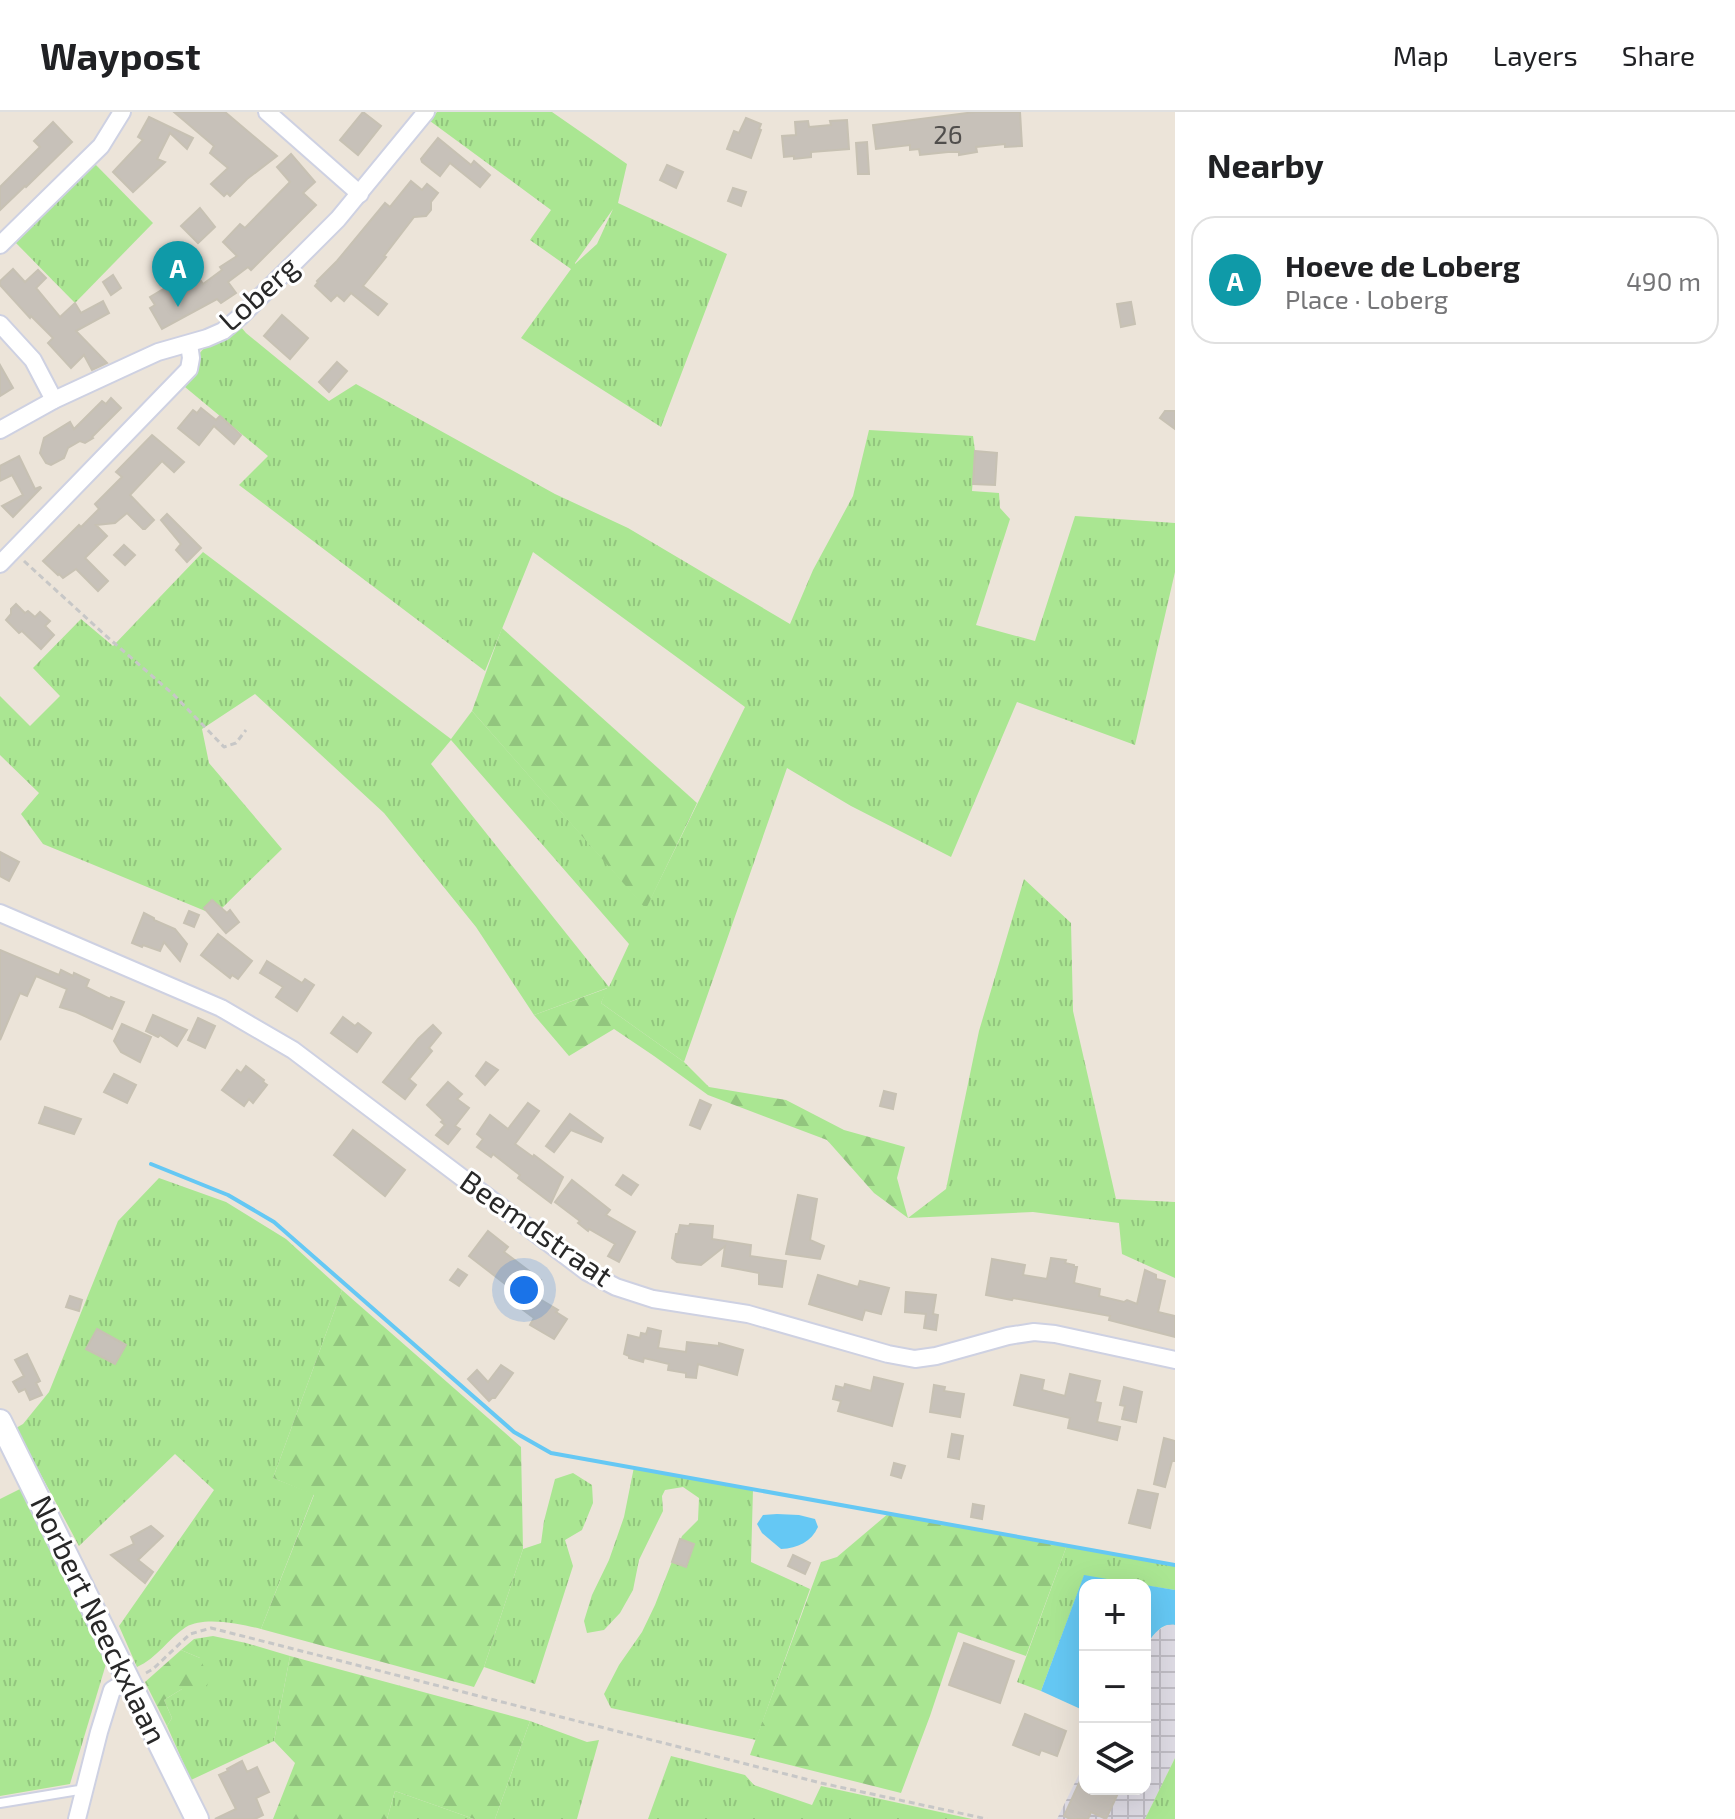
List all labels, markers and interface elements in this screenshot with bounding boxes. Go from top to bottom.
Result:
text: Waypost [40,32,201,78]
text: Map [1393,38,1449,72]
text: Layers [1493,38,1578,72]
text: Share [1622,38,1695,72]
house number: 26 [933,118,963,149]
text: Nearby [1207,144,1324,185]
pin: A [152,241,204,307]
street label: Loberg [211,247,305,337]
text: Hoeve de Loberg [1285,247,1520,283]
text: A [1227,265,1243,296]
text: 490 m [1626,265,1701,296]
text: Place · Loberg [1285,283,1448,314]
street label: Beemdstraat [454,1162,620,1293]
your location [504,1270,544,1310]
street label: Norbert Neeckxlaan [24,1489,176,1749]
map controls [1079,1579,1151,1795]
button: + [1079,1579,1151,1651]
button: − [1079,1651,1151,1723]
button: layers [1079,1723,1151,1795]

